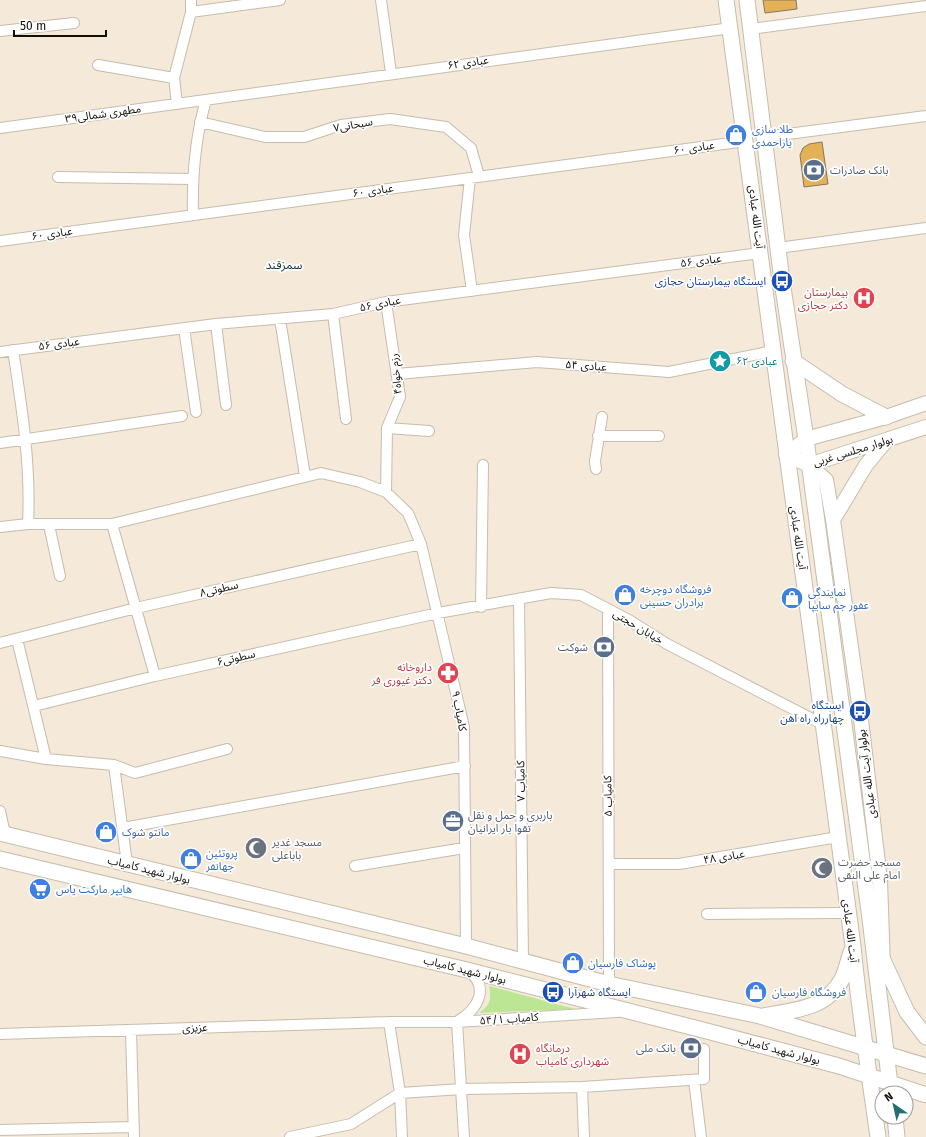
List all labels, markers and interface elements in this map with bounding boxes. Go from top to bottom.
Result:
scale bar [14,12,106,38]
text: 50 m [20,19,46,33]
street label: عبادی ۶۲ [446,54,490,72]
street label: مطهری شمالی۳۹ [64,102,142,126]
street label: سبحانی۷ [332,115,374,135]
shop icon: طلا سازی یاراحمدی [723,122,749,148]
place label: طلا سازی یاراحمدی [752,123,793,149]
street label: عبادی ۶۰ [672,139,716,157]
bank icon: بانک صادرات [801,157,827,183]
place label: بانک صادرات [830,164,888,177]
street label: عبادی ۶۰ [351,182,395,200]
street label: آیت الله عبادی [746,184,766,250]
street label: عبادی ۶۰ [30,225,74,243]
street label: عبادی ۵۶ [680,252,723,270]
district label: سمزقند [266,258,302,272]
bus stop icon: ایستگاه بیمارستان حجازی [769,268,795,294]
place label: ایستگاه بیمارستان حجازی [655,275,766,288]
hospital icon: بیمارستان دکتر حجازی [851,285,877,311]
place label: بیمارستان دکتر حجازی [798,286,848,312]
street label: عبادی ۵۶ [358,294,402,314]
street label: عبادی ۵۶ [38,335,81,353]
place icon: عبادی ۶۲ [707,348,733,374]
street label: رزم خواه۴ [387,353,406,395]
place label: عبادی ۶۲ [736,355,778,368]
street label: عبادی ۵۴ [565,358,608,374]
street label: بولوار مجلسی غربی [811,433,895,469]
street label: آیت الله عبادی [787,505,809,571]
street label: سطوتی۸ [198,578,240,600]
shop icon: فروشگاه دوچرخه برادران حسینی [612,582,638,608]
place label: فروشگاه دوچرخه برادران حسینی [640,583,711,609]
shop icon: نمایندگی عفور جم سایپا [779,585,805,611]
place label: نمایندگی عفور جم سایپا [808,586,870,614]
street label: خیابان حجتی [611,607,666,647]
bank icon: شوكت [591,634,617,660]
place label: شوكت [558,641,588,654]
street label: سطوتی۶ [215,647,257,669]
pharmacy icon: داروخانه دکتر غیوری فر [435,660,461,686]
place label: داروخانه دکتر غیوری فر [370,661,432,687]
street label: کامیاب ۹ [448,690,469,733]
bus stop icon: ایستگاه چهارراه راه آهن [847,698,873,724]
place label: ایستگاه چهارراه راه آهن [780,699,845,726]
street label: بولوار آیت الله عبادی [855,729,879,819]
street label: کامیاب ۷ [514,760,528,802]
street label: کامیاب ۵ [601,775,615,817]
office icon: باربری و حمل و نقل تقوا بار ایرانیان [440,808,466,834]
place label: باربری و حمل و نقل تقوا بار ایرانیان [468,809,552,835]
shop icon: مانتو شوک [93,819,119,845]
place label: مانتو شوک [122,826,170,839]
mosque icon: مسجد غدیر باباعلی [243,835,269,861]
place label: مسجد غدیر باباعلی [271,836,322,862]
shop icon: پروتئین جهانفر [178,846,204,872]
place label: پروتئین جهانفر [205,847,238,873]
street label: عبادی ۴۸ [702,847,746,867]
street label: بولوار شهید کامیاب [106,853,192,887]
mosque icon: مسجد حضرت امام علی النقی [809,855,835,881]
place label: مسجد حضرت امام علی النقی [838,856,901,883]
supermarket icon: هایپر مارکت یاس [27,876,53,902]
place label: هایپر مارکت یاس [56,883,132,897]
street label: آیت الله عبادی [840,898,860,964]
shop icon: پوشاک فارسیان [560,950,586,976]
street label: بولوار شهید کامیاب [422,953,508,987]
place label: پوشاک فارسیان [588,957,656,971]
bus stop icon: ایستگاه شهرآرا [540,979,566,1005]
shop icon: فروشگاه فارسیان [743,979,769,1005]
place label: ایستگاه شهرآرا [568,986,631,999]
place label: فروشگاه فارسیان [772,986,846,999]
street label: کامیاب ۵۴/۱ [479,1010,539,1028]
street label: عزیزی [182,1021,208,1035]
street label: بولوار شهید کامیاب [736,1033,822,1067]
bank icon: بانک ملی [678,1035,704,1061]
hospital icon: درمانگاه شهرداری کامیاب [507,1041,533,1067]
place label: درمانگاه شهرداری کامیاب [536,1042,610,1068]
place label: بانک ملی [636,1042,676,1055]
north arrow [874,1085,914,1125]
text: N [882,1090,895,1105]

